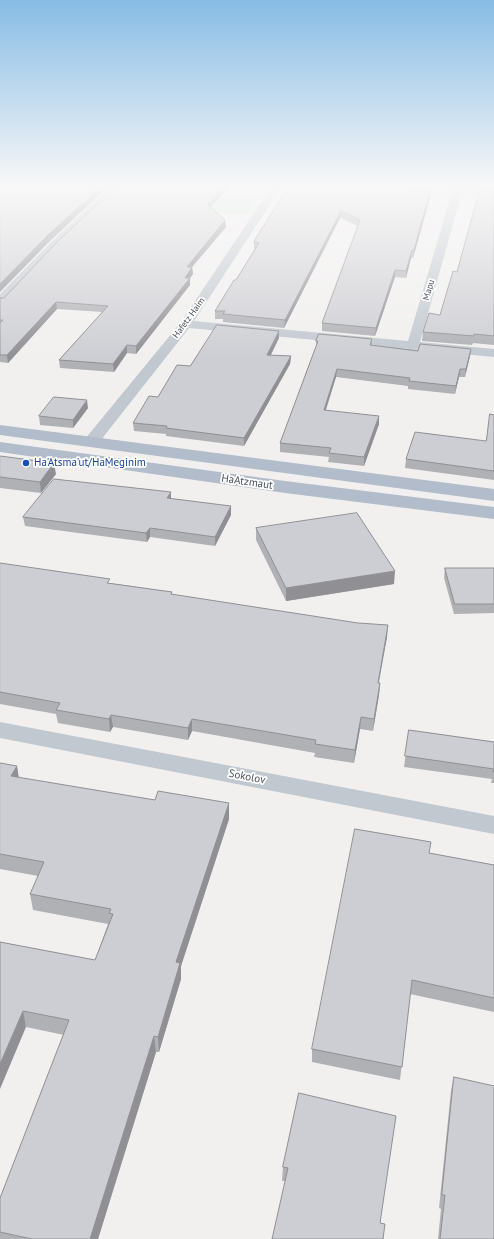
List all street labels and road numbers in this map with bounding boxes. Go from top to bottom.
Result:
street label: Mapu [421,278,437,302]
street label: Hafetz Haim [171,296,207,340]
street label: HaAtzmaut [220,472,274,492]
street label: Sokolov [228,767,266,787]

